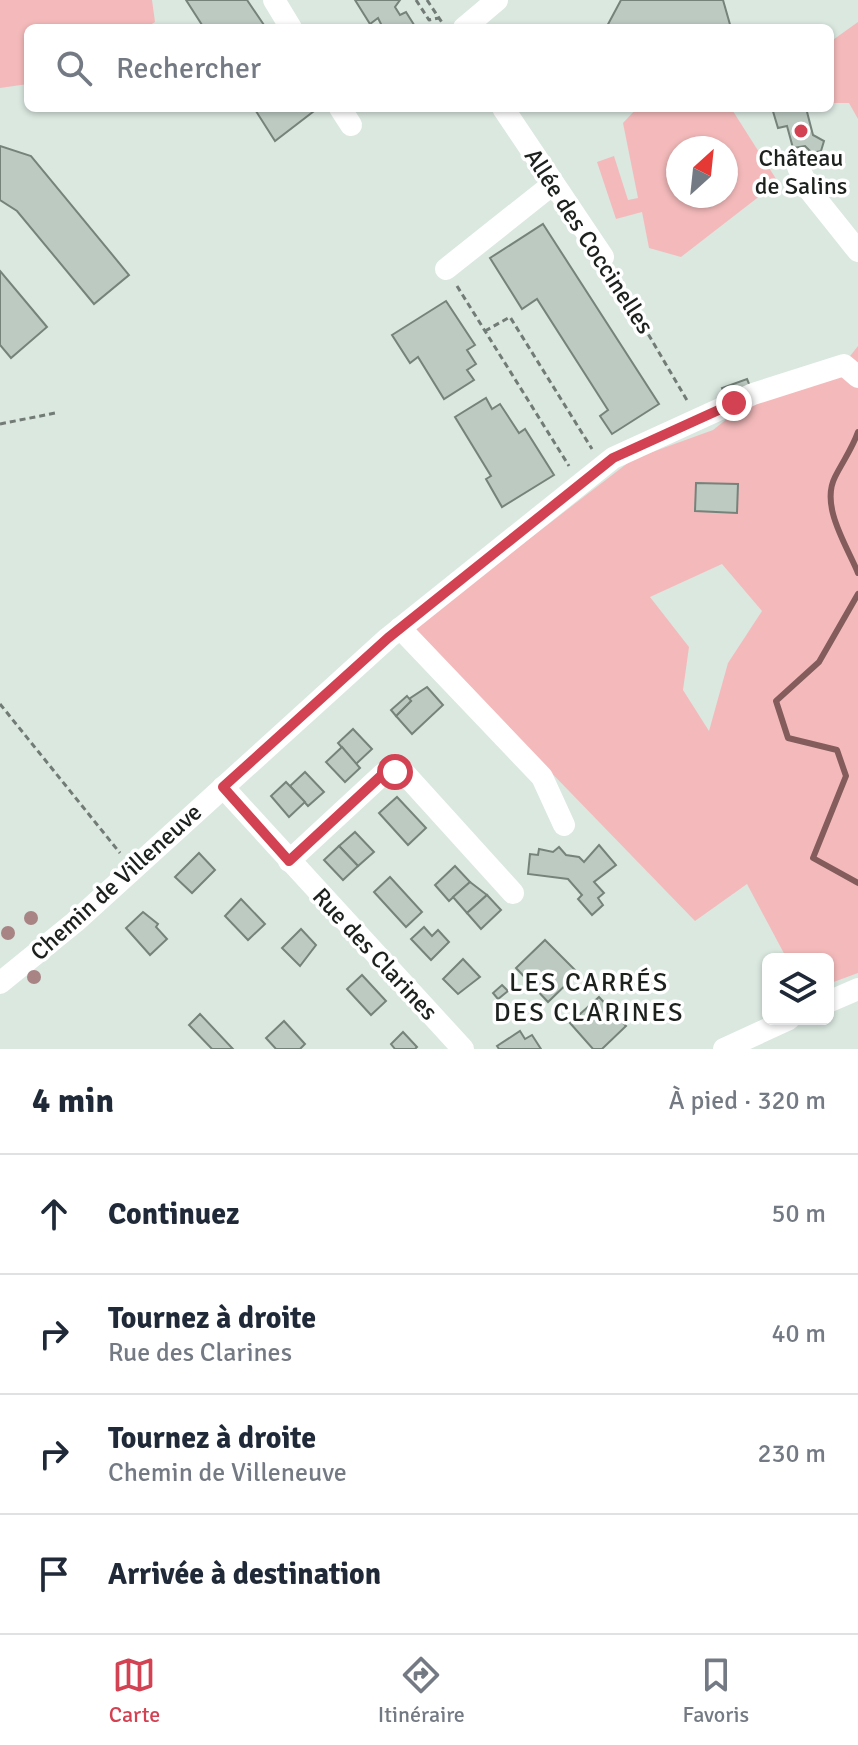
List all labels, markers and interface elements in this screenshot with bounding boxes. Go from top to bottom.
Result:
search box [24,24,834,112]
icon: search [52,46,96,90]
text: Rechercher [116,50,261,87]
marker: Château de Salins [792,122,810,140]
north arrow [666,136,738,208]
street label: Allée des Coccinelles [518,143,660,339]
place label: Château de Salins [755,143,847,201]
route end [716,385,752,421]
route start [377,754,413,790]
street label: Chemin de Villeneuve [24,797,208,967]
street label: Rue des Clarines [306,882,444,1026]
map controls [762,953,834,1025]
button: layers [762,953,834,1025]
district label: LES CARRÉS DES CLARINES [494,967,684,1029]
text: 4 min [32,1080,114,1122]
text: À pied · 320 m [669,1085,826,1117]
icon: ahead [32,1192,76,1236]
text: Continuez [108,1196,240,1233]
text: 50 m [771,1198,826,1230]
text: Tournez à droite [108,1300,316,1337]
icon: right [32,1312,76,1356]
text: 40 m [771,1318,826,1350]
text: Rue des Clarines [108,1337,292,1369]
text: Tournez à droite [108,1420,316,1457]
icon: right [32,1432,76,1476]
text: 230 m [757,1438,826,1470]
text: Chemin de Villeneuve [108,1457,347,1489]
icon: arrive [32,1552,76,1596]
text: Arrivée à destination [108,1556,381,1593]
tab: Carte [109,1653,160,1728]
tab: Itinéraire [378,1653,465,1728]
tab: Favoris [682,1653,749,1728]

